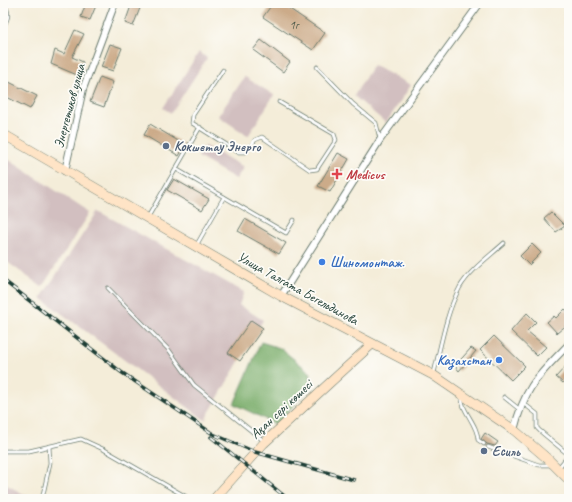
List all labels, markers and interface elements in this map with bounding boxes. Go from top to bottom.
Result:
house number: 1г [290,17,300,33]
street label: Энергетиков улица [50,61,89,150]
place label: Кокшетау Энерго [174,138,262,155]
marker: Кокшетау Энерго [161,141,171,151]
place label: Medicus [346,166,386,183]
marker: Medicus [331,168,343,180]
street label: Улица Талгата Бегельдинова [234,248,362,329]
place label: Шиномонтаж. [330,254,405,271]
marker: Шиномонтаж. [317,257,327,267]
place label: Казахстан [437,352,492,370]
marker: Казахстан [494,355,504,365]
street label: Ақан сері көшесі [247,375,318,443]
place label: Есиль [492,443,521,460]
marker: Есиль [479,446,489,456]

